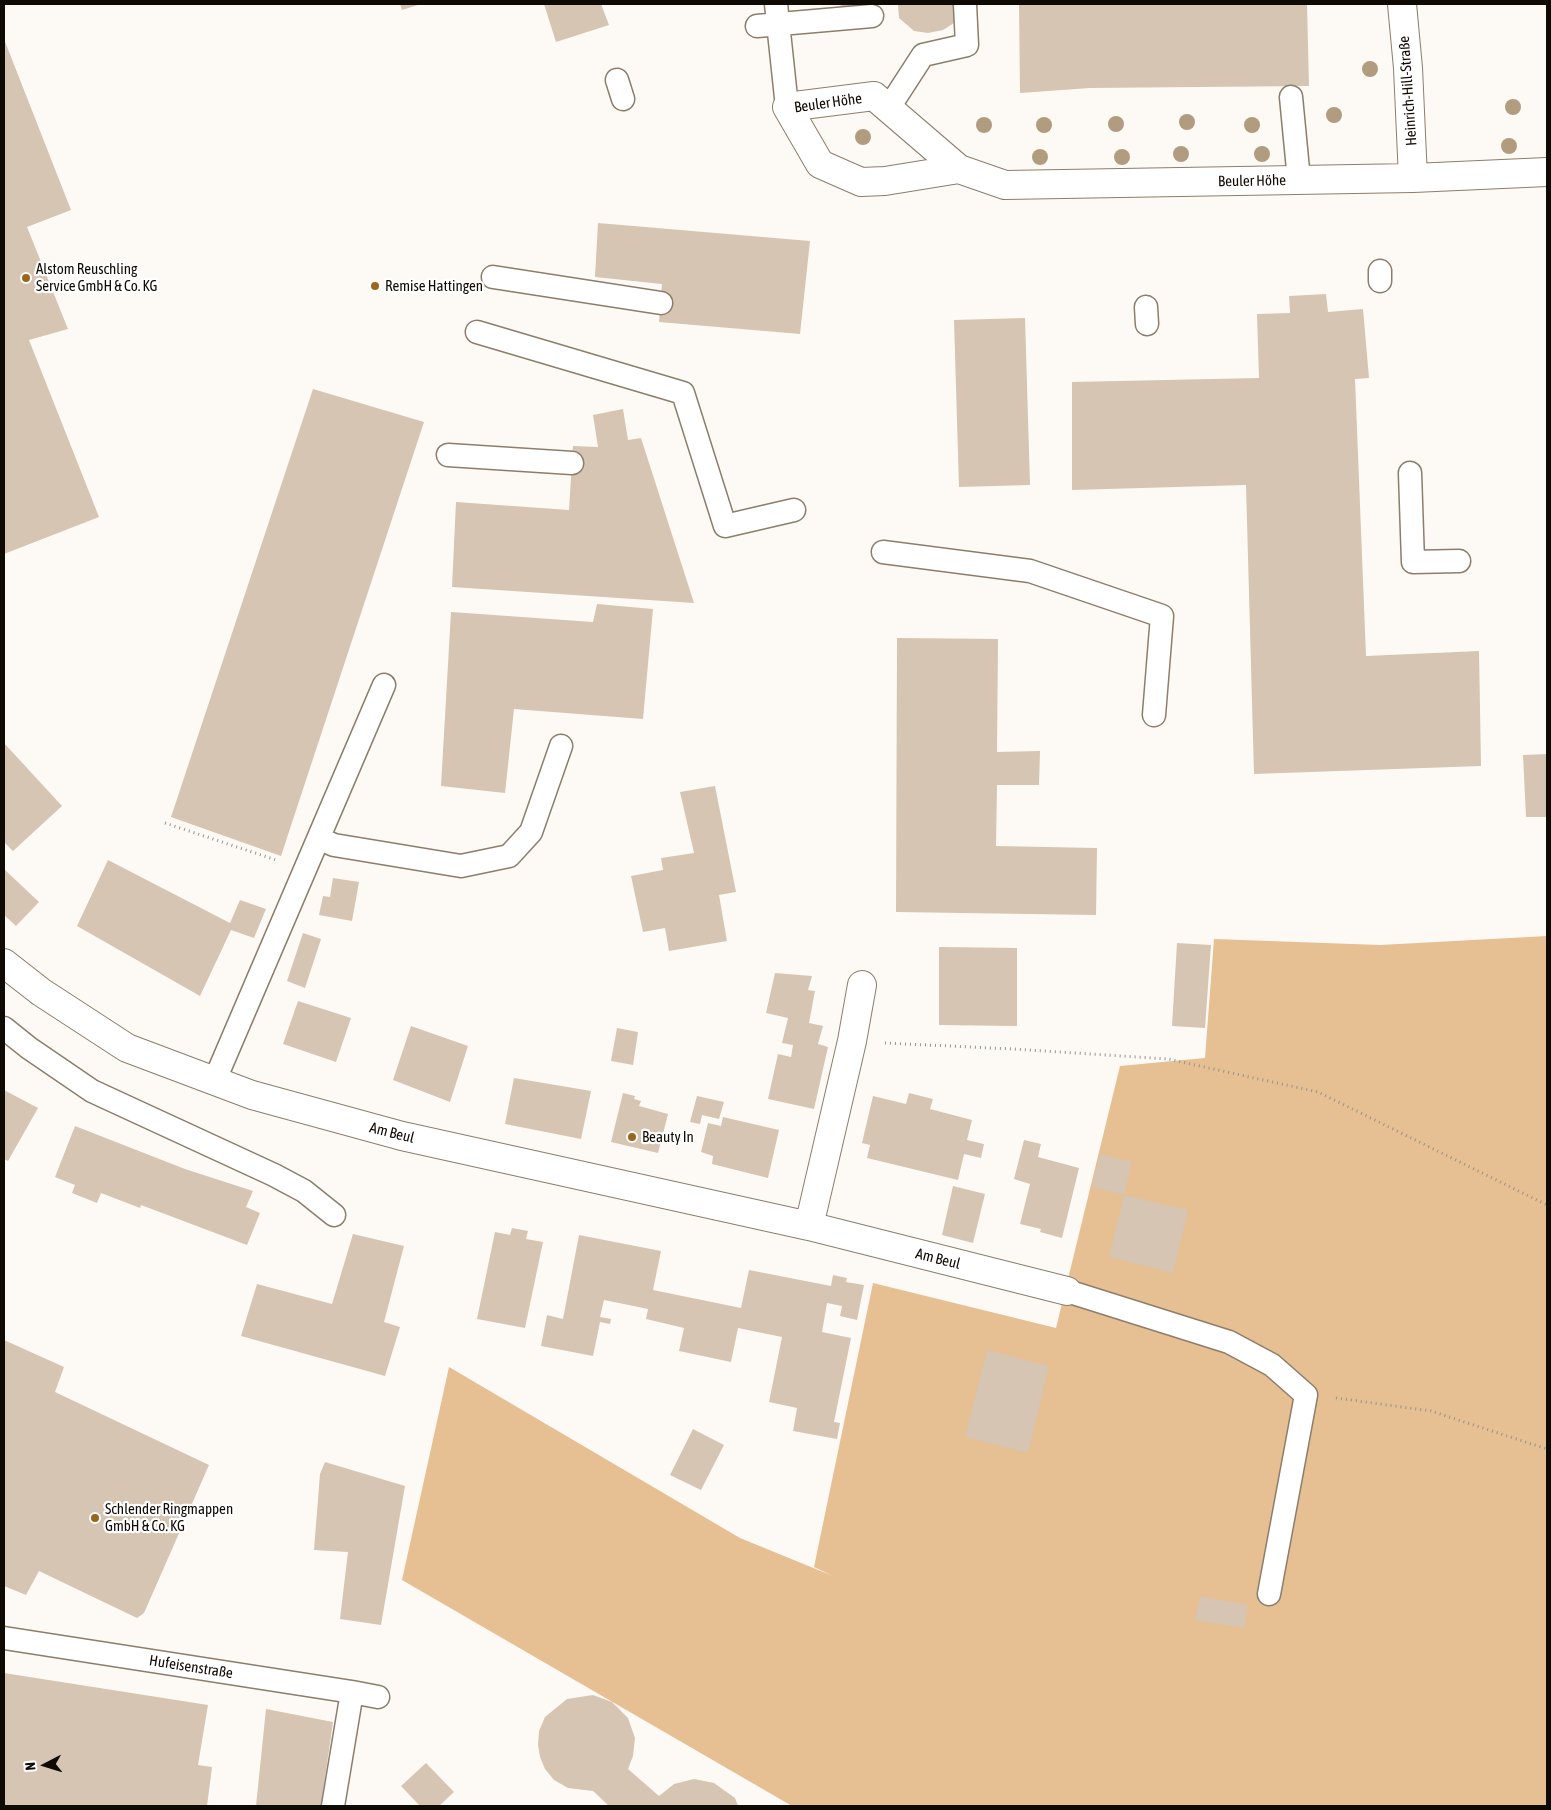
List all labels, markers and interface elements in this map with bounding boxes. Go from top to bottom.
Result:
street label: Heinrich-Hill-Straße [1395,35,1421,147]
street label: Beuler Höhe [793,89,863,117]
street label: Beuler Höhe [1218,171,1286,191]
place label: Alstom Reuschling Service GmbH & Co. KG [36,260,157,295]
marker: Alstom Reuschling Service GmbH & Co. KG [20,272,32,284]
place label: Remise Hattingen [385,277,483,295]
marker: Remise Hattingen [369,280,381,292]
street label: Am Beul [368,1119,416,1147]
place label: Beauty In [642,1128,694,1146]
marker: Beauty In [626,1131,638,1143]
street label: Am Beul [914,1245,962,1273]
place label: Schlender Ringmappen GmbH & Co. KG [105,1500,233,1535]
marker: Schlender Ringmappen GmbH & Co. KG [89,1512,101,1524]
street label: Hufeisenstraße [148,1652,234,1682]
north arrow [20,1740,70,1790]
text: N [22,1762,38,1771]

